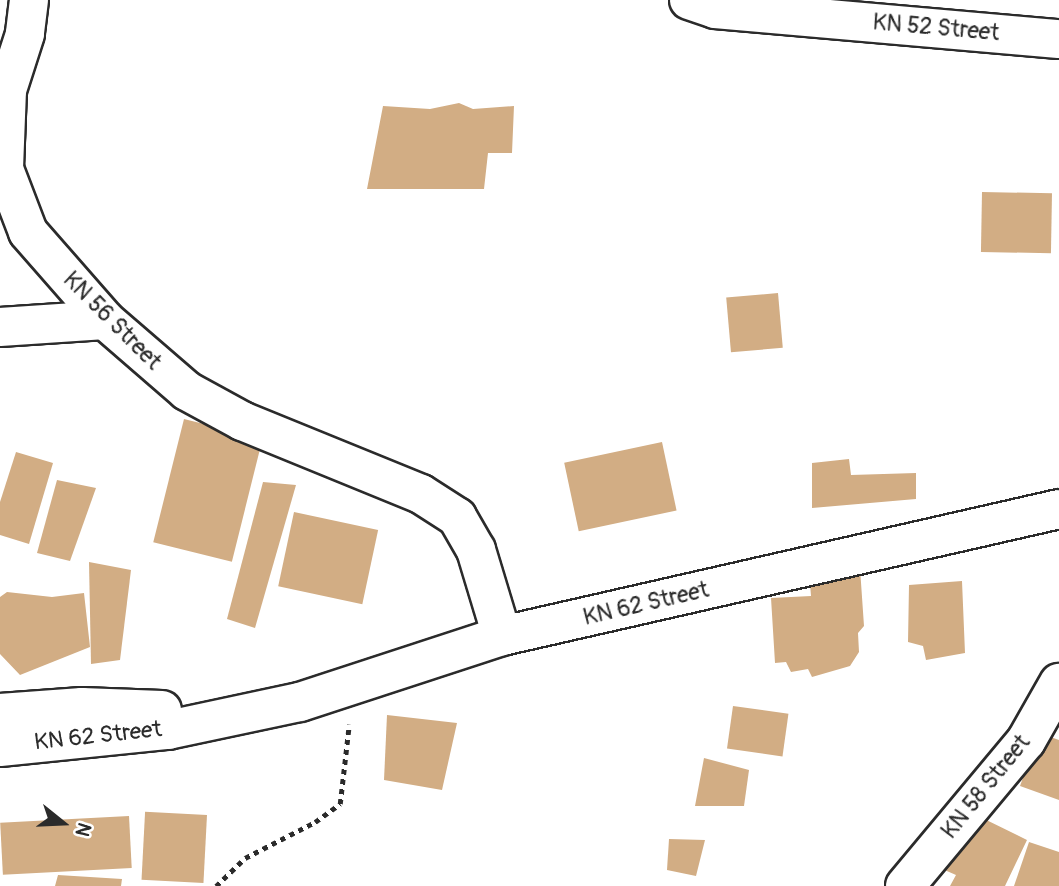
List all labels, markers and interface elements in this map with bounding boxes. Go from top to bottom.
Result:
street label: KN 52 Street [871,9,1001,47]
street label: KN 56 Street [57,266,167,376]
street label: KN 62 Street [581,576,711,632]
street label: KN 62 Street [33,716,163,756]
street label: KN 58 Street [936,729,1036,845]
north arrow [28,788,98,858]
text: N [70,820,96,839]

